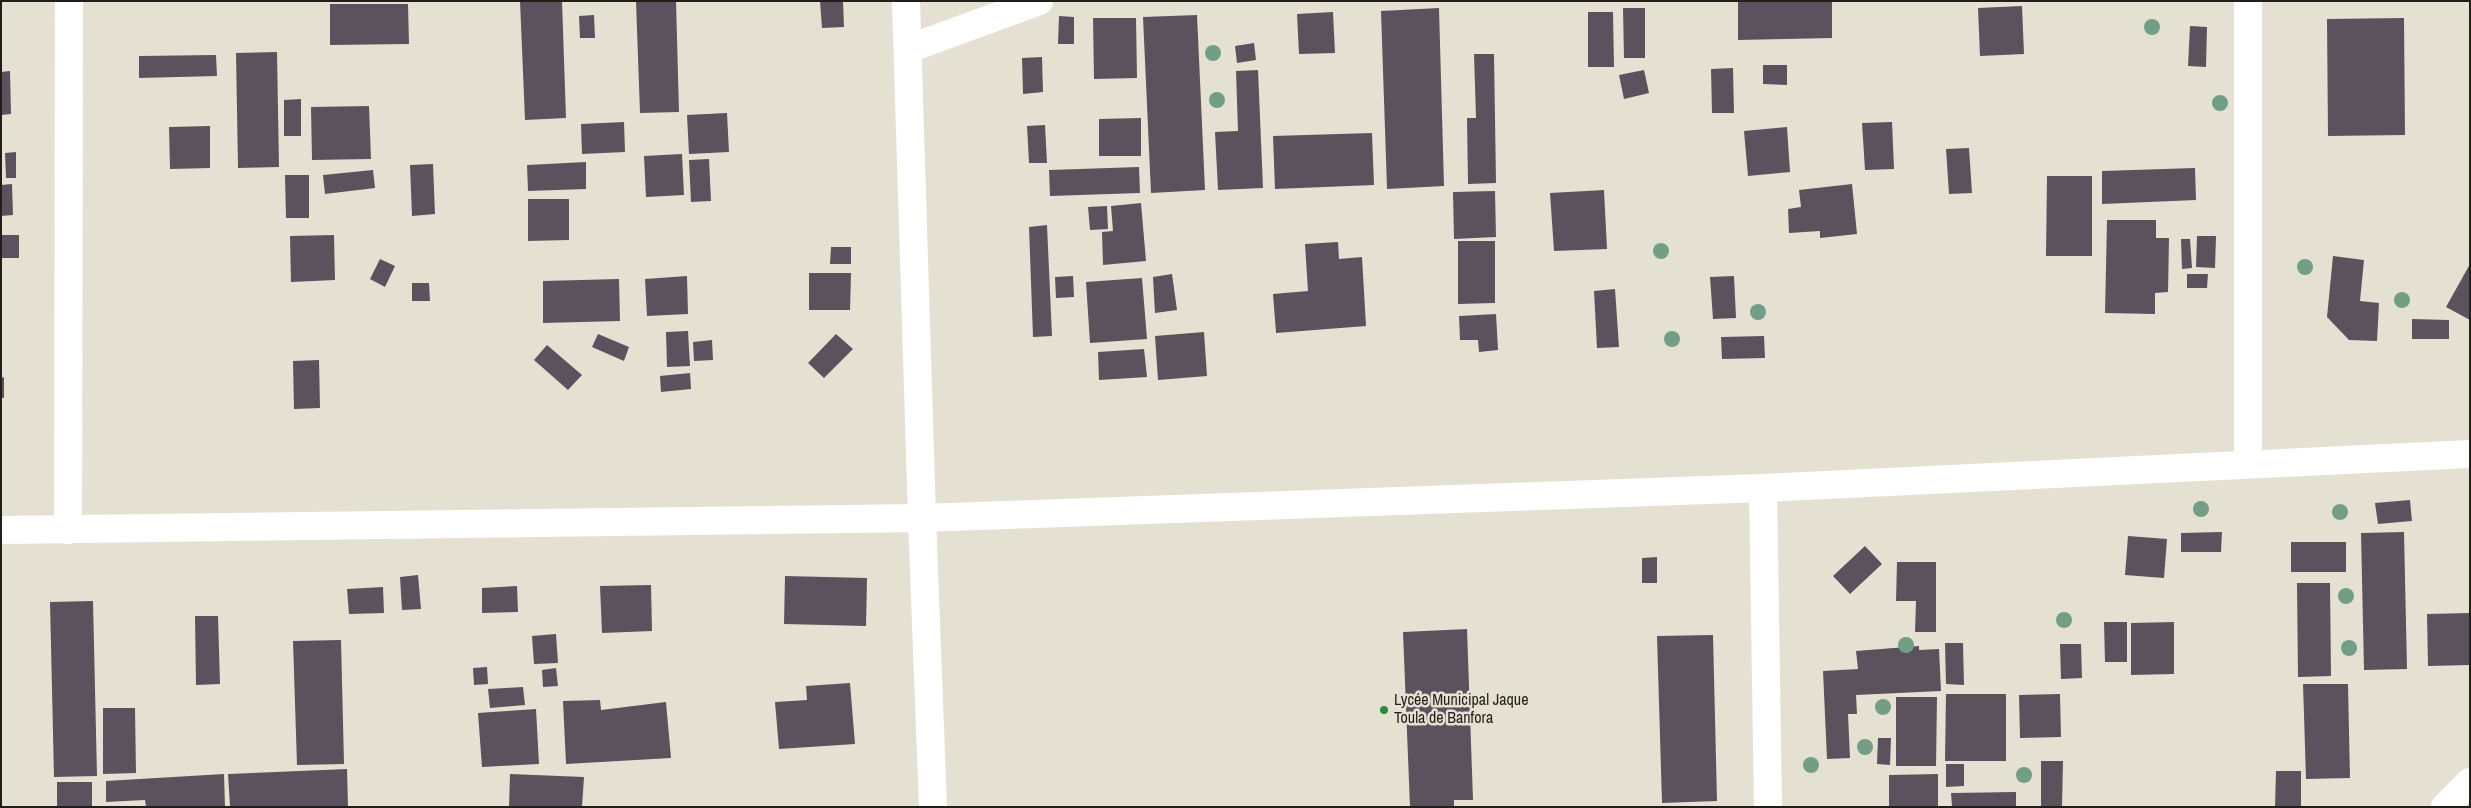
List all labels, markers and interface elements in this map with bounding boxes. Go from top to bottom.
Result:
place label: Lycée Municipal Jaque Toula de Banfora [1394,691,1528,729]
marker: Lycée Municipal Jaque Toula de Banfora [1378,704,1390,716]

